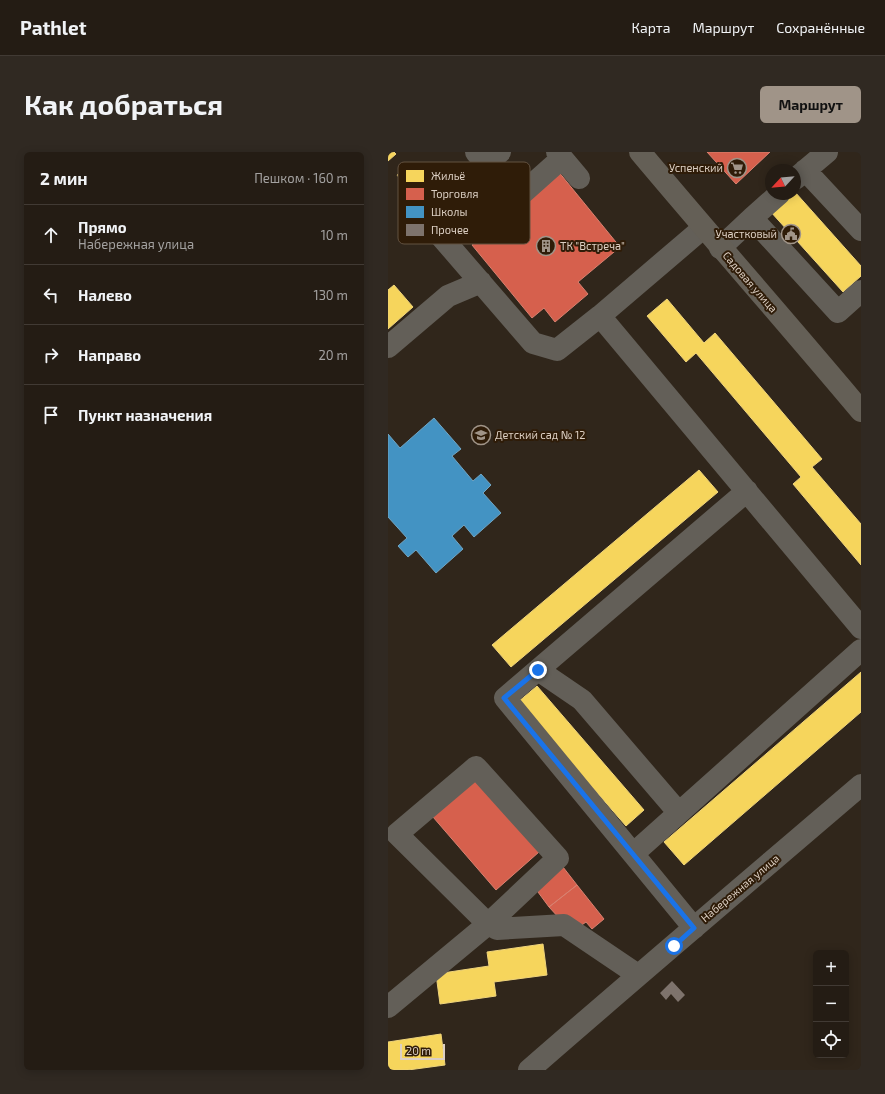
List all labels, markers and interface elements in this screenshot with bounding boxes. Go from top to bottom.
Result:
text: Pathlet [20,16,86,39]
text: Карта [632,19,670,36]
text: Маршрут [692,19,754,36]
text: Сохранённые [776,19,865,36]
button: Маршрут [760,86,861,123]
text: Как добраться [24,87,223,121]
supermarket icon: Успенский [726,157,748,179]
place label: Успенский [669,161,723,174]
legend [398,162,530,244]
north arrow [765,164,801,200]
text: 2 мин [40,168,88,188]
text: Жильё [431,169,465,182]
text: Пешком · 160 m [254,170,348,186]
text: Торговля [431,187,478,200]
text: Школы [431,205,467,218]
text: Прямо [78,218,127,236]
text: Прочее [431,223,469,236]
public building icon: Участковый [780,223,802,245]
icon: ahead [40,224,62,246]
text: 10 m [321,227,348,243]
place label: Участковый [716,227,777,240]
building icon: ТК "Встреча" [535,235,557,257]
text: Набережная улица [78,236,194,252]
place label: ТК "Встреча" [560,239,625,252]
street label: Садовая улица [720,249,780,315]
icon: left [40,284,62,306]
text: Налево [78,286,132,304]
text: 130 m [313,287,348,303]
icon: right [40,344,62,366]
text: Направо [78,346,141,364]
text: 20 m [319,347,348,363]
icon: arrive [40,404,62,426]
text: Пункт назначения [78,406,212,424]
school or university icon: Детский сад № 12 [470,424,492,446]
place label: Детский сад № 12 [495,428,585,441]
route end [529,661,547,679]
street label: Набережная улица [698,851,782,925]
route start [665,937,683,955]
map controls [813,950,849,1058]
button: + [813,950,849,986]
button: − [813,986,849,1022]
button: locate [813,1022,849,1058]
scale bar [400,1042,445,1061]
text: 20 m [406,1044,431,1057]

